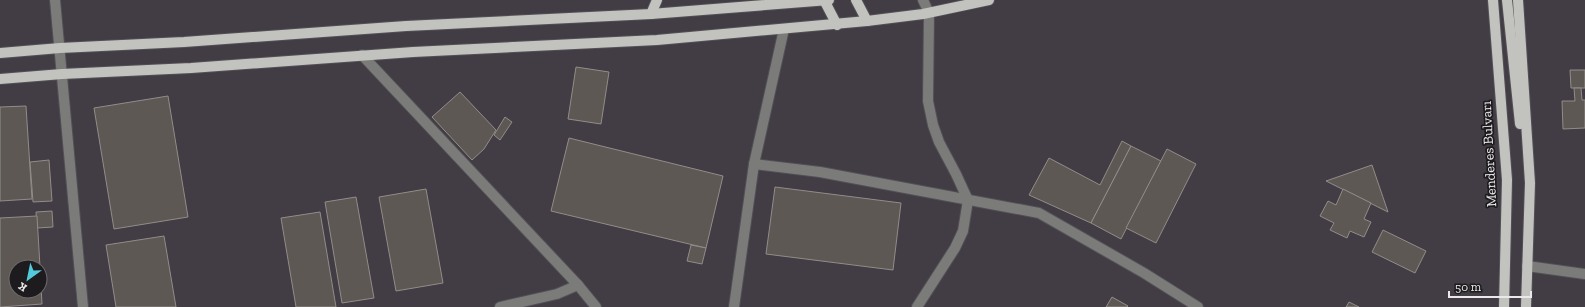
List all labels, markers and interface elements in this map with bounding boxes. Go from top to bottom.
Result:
street label: Menderes Bulvarı [1478,100,1500,207]
north arrow [8,259,48,299]
scale bar [1449,273,1531,299]
text: K [16,279,29,294]
text: 50 m [1455,280,1482,294]

